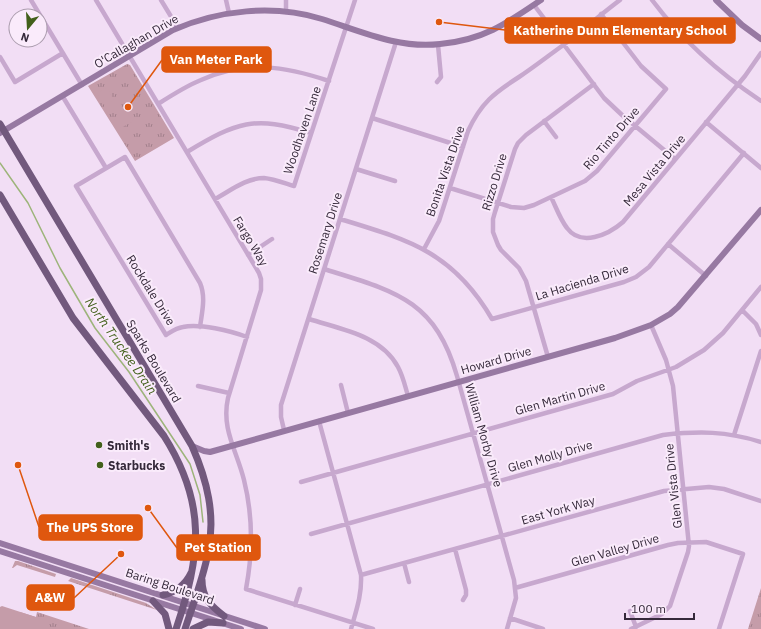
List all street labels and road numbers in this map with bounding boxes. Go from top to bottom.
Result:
street label: O'Callaghan Drive [91,11,181,71]
street label: Woodhaven Lane [280,84,324,176]
street label: Rio Tinto Drive [580,103,643,173]
street label: Bonita Vista Drive [422,123,468,218]
street label: Mesa Vista Drive [620,131,689,209]
street label: Rizzo Drive [478,151,510,212]
street label: Rosemary Drive [305,190,345,276]
street label: Fargo Way [230,213,272,269]
street label: Rockdale Drive [123,252,179,328]
street label: La Hacienda Drive [534,261,631,303]
street label: Sparks Boulevard [123,317,185,405]
street label: Howard Drive [459,343,533,377]
street label: Glen Martin Drive [513,378,607,418]
street label: William Morby Drive [462,381,506,489]
street label: Glen Molly Drive [506,437,594,475]
street label: Glen Vista Drive [661,442,685,529]
street label: East York Way [519,492,597,528]
street label: Glen Valley Drive [569,530,661,570]
street label: Baring Boulevard [124,565,216,607]

